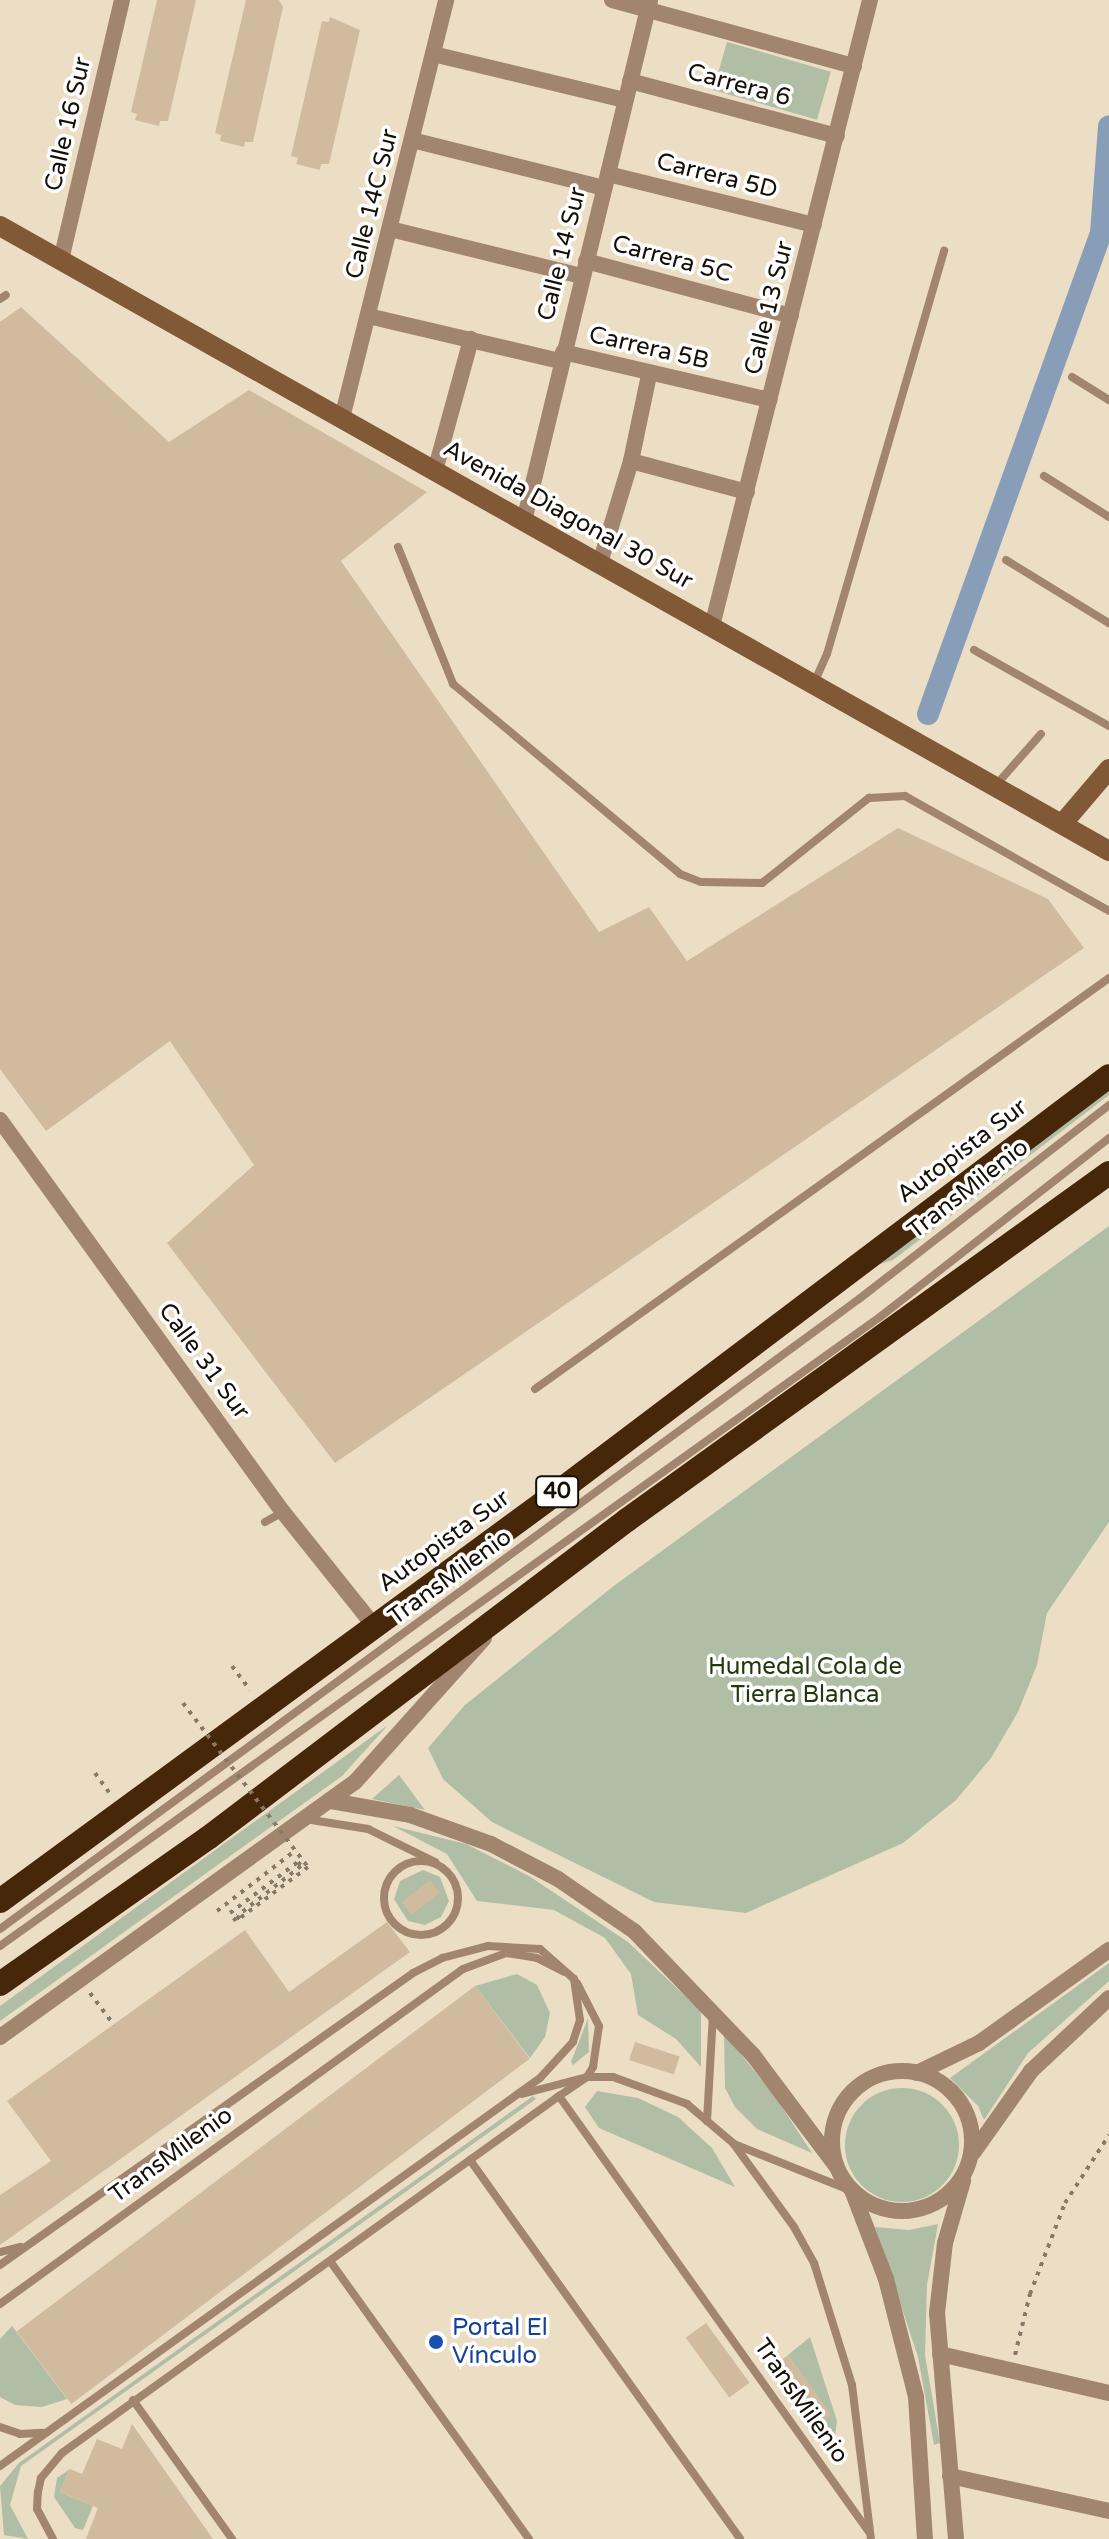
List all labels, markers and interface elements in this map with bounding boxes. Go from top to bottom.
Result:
street label: Calle 16 Sur [39,54,97,194]
street label: Carrera 6 [684,57,794,113]
street label: Calle 14C Sur [339,126,405,282]
street label: Carrera 5D [653,147,781,205]
street label: Calle 14 Sur [531,184,593,324]
street label: Carrera 5C [609,229,735,289]
street label: Calle 13 Sur [738,238,800,378]
street label: Carrera 5B [586,320,712,376]
street label: Avenida Diagonal 30 Sur [438,434,698,596]
street label: Autopista Sur [891,1093,1033,1209]
street label: TransMilenio [902,1133,1034,1245]
street label: Calle 31 Sur [152,1297,256,1425]
road number: 40 [535,1474,579,1510]
street label: Autopista Sur [373,1484,515,1598]
street label: TransMilenio [383,1523,517,1631]
park label: Humedal Cola de Tierra Blanca [708,1653,902,1709]
street label: TransMilenio [104,2101,238,2209]
place label: Portal El Vínculo [452,2314,548,2370]
marker: Portal El Vínculo [427,2333,445,2351]
street label: TransMilenio [748,2333,854,2469]

